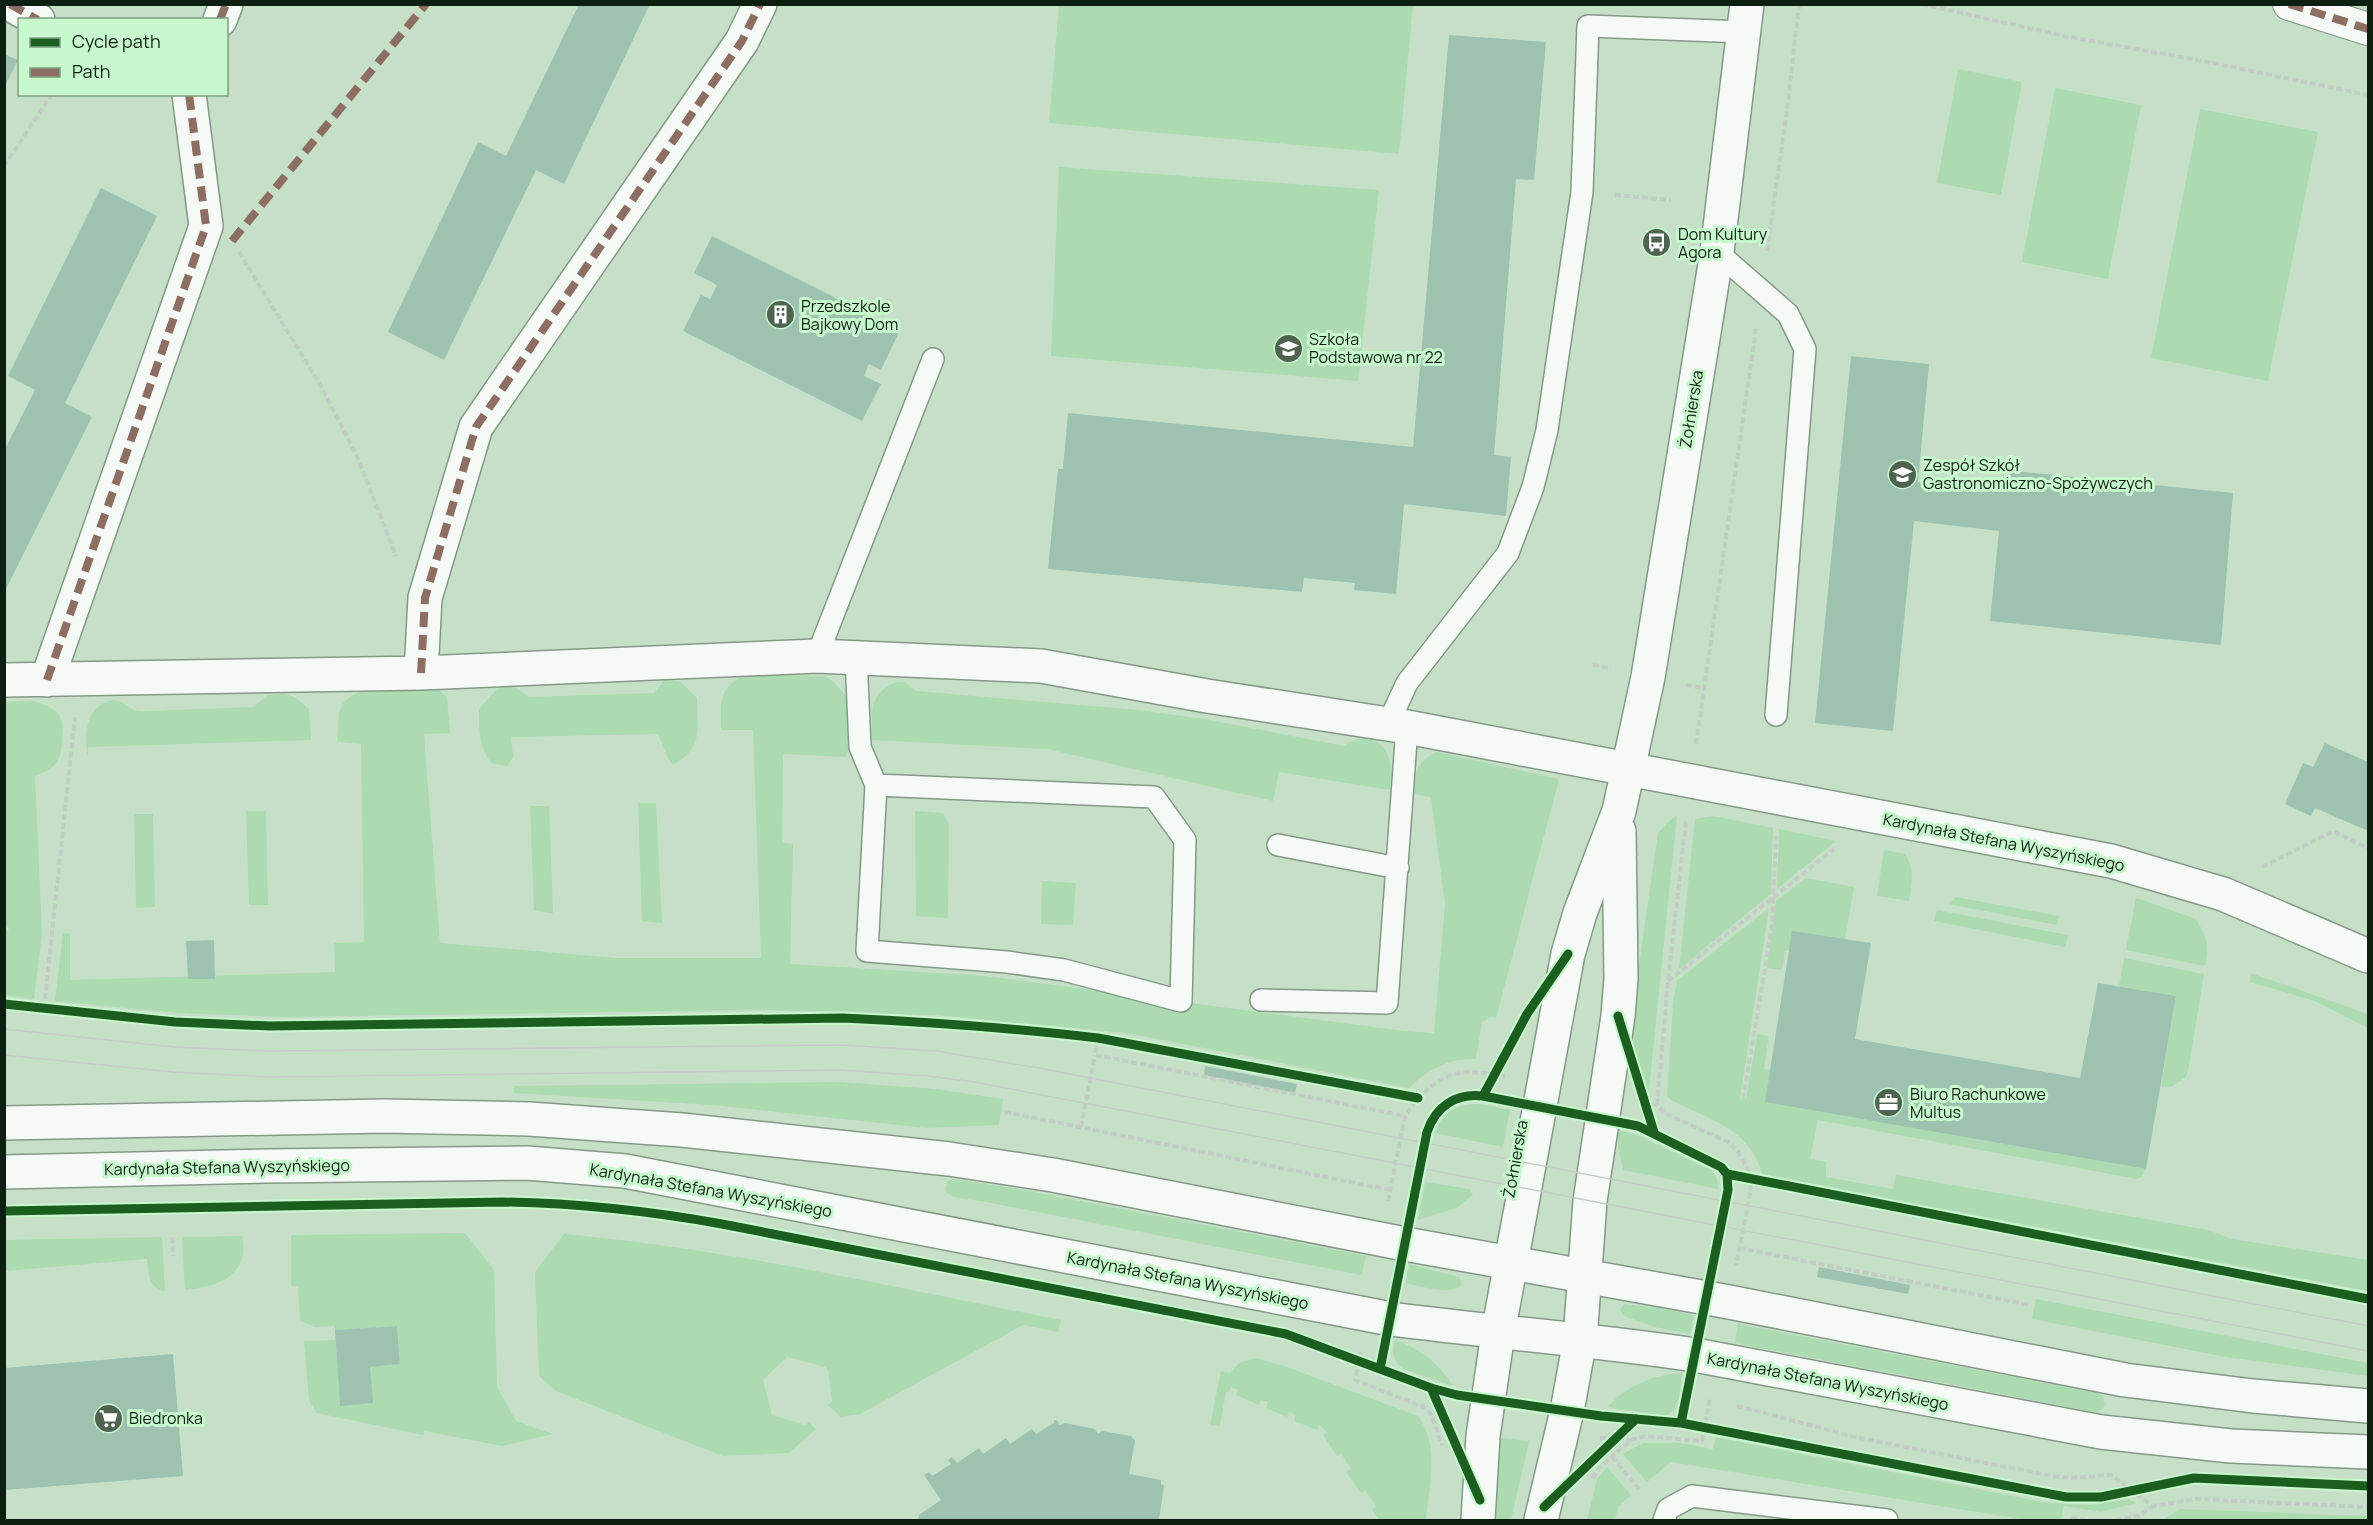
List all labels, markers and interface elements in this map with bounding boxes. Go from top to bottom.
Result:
legend [18,18,228,96]
text: Cycle path [72,29,161,53]
text: Path [72,59,110,83]
place label: Dom Kultury Agora [1678,223,1768,263]
bus stop icon: Dom Kultury Agora [1641,227,1673,259]
place label: Przedszkole Bajkowy Dom [801,295,898,335]
building icon: Przedszkole Bajkowy Dom [764,299,796,331]
place label: Szkoła Podstawowa nr 22 [1309,328,1443,368]
school or university icon: Szkoła Podstawowa nr 22 [1272,332,1304,364]
street label: Żołnierska [1674,368,1708,450]
place label: Zespół Szkół Gastronomiczno-Spożywczych [1923,454,2153,494]
school or university icon: Zespół Szkół Gastronomiczno-Spożywczych [1886,458,1918,490]
street label: Kardynała Stefana Wyszyńskiego [1881,808,2127,876]
place label: Biuro Rachunkowe Multus [1910,1083,2046,1123]
office icon: Biuro Rachunkowe Multus [1873,1087,1905,1119]
street label: Żołnierska [1497,1118,1533,1200]
street label: Kardynała Stefana Wyszyńskiego [104,1154,350,1180]
street label: Kardynała Stefana Wyszyńskiego [588,1158,834,1222]
street label: Kardynała Stefana Wyszyńskiego [1065,1246,1311,1314]
street label: Kardynała Stefana Wyszyńskiego [1705,1347,1951,1415]
supermarket icon: Biedronka [92,1402,124,1434]
place label: Biedronka [129,1407,203,1429]

